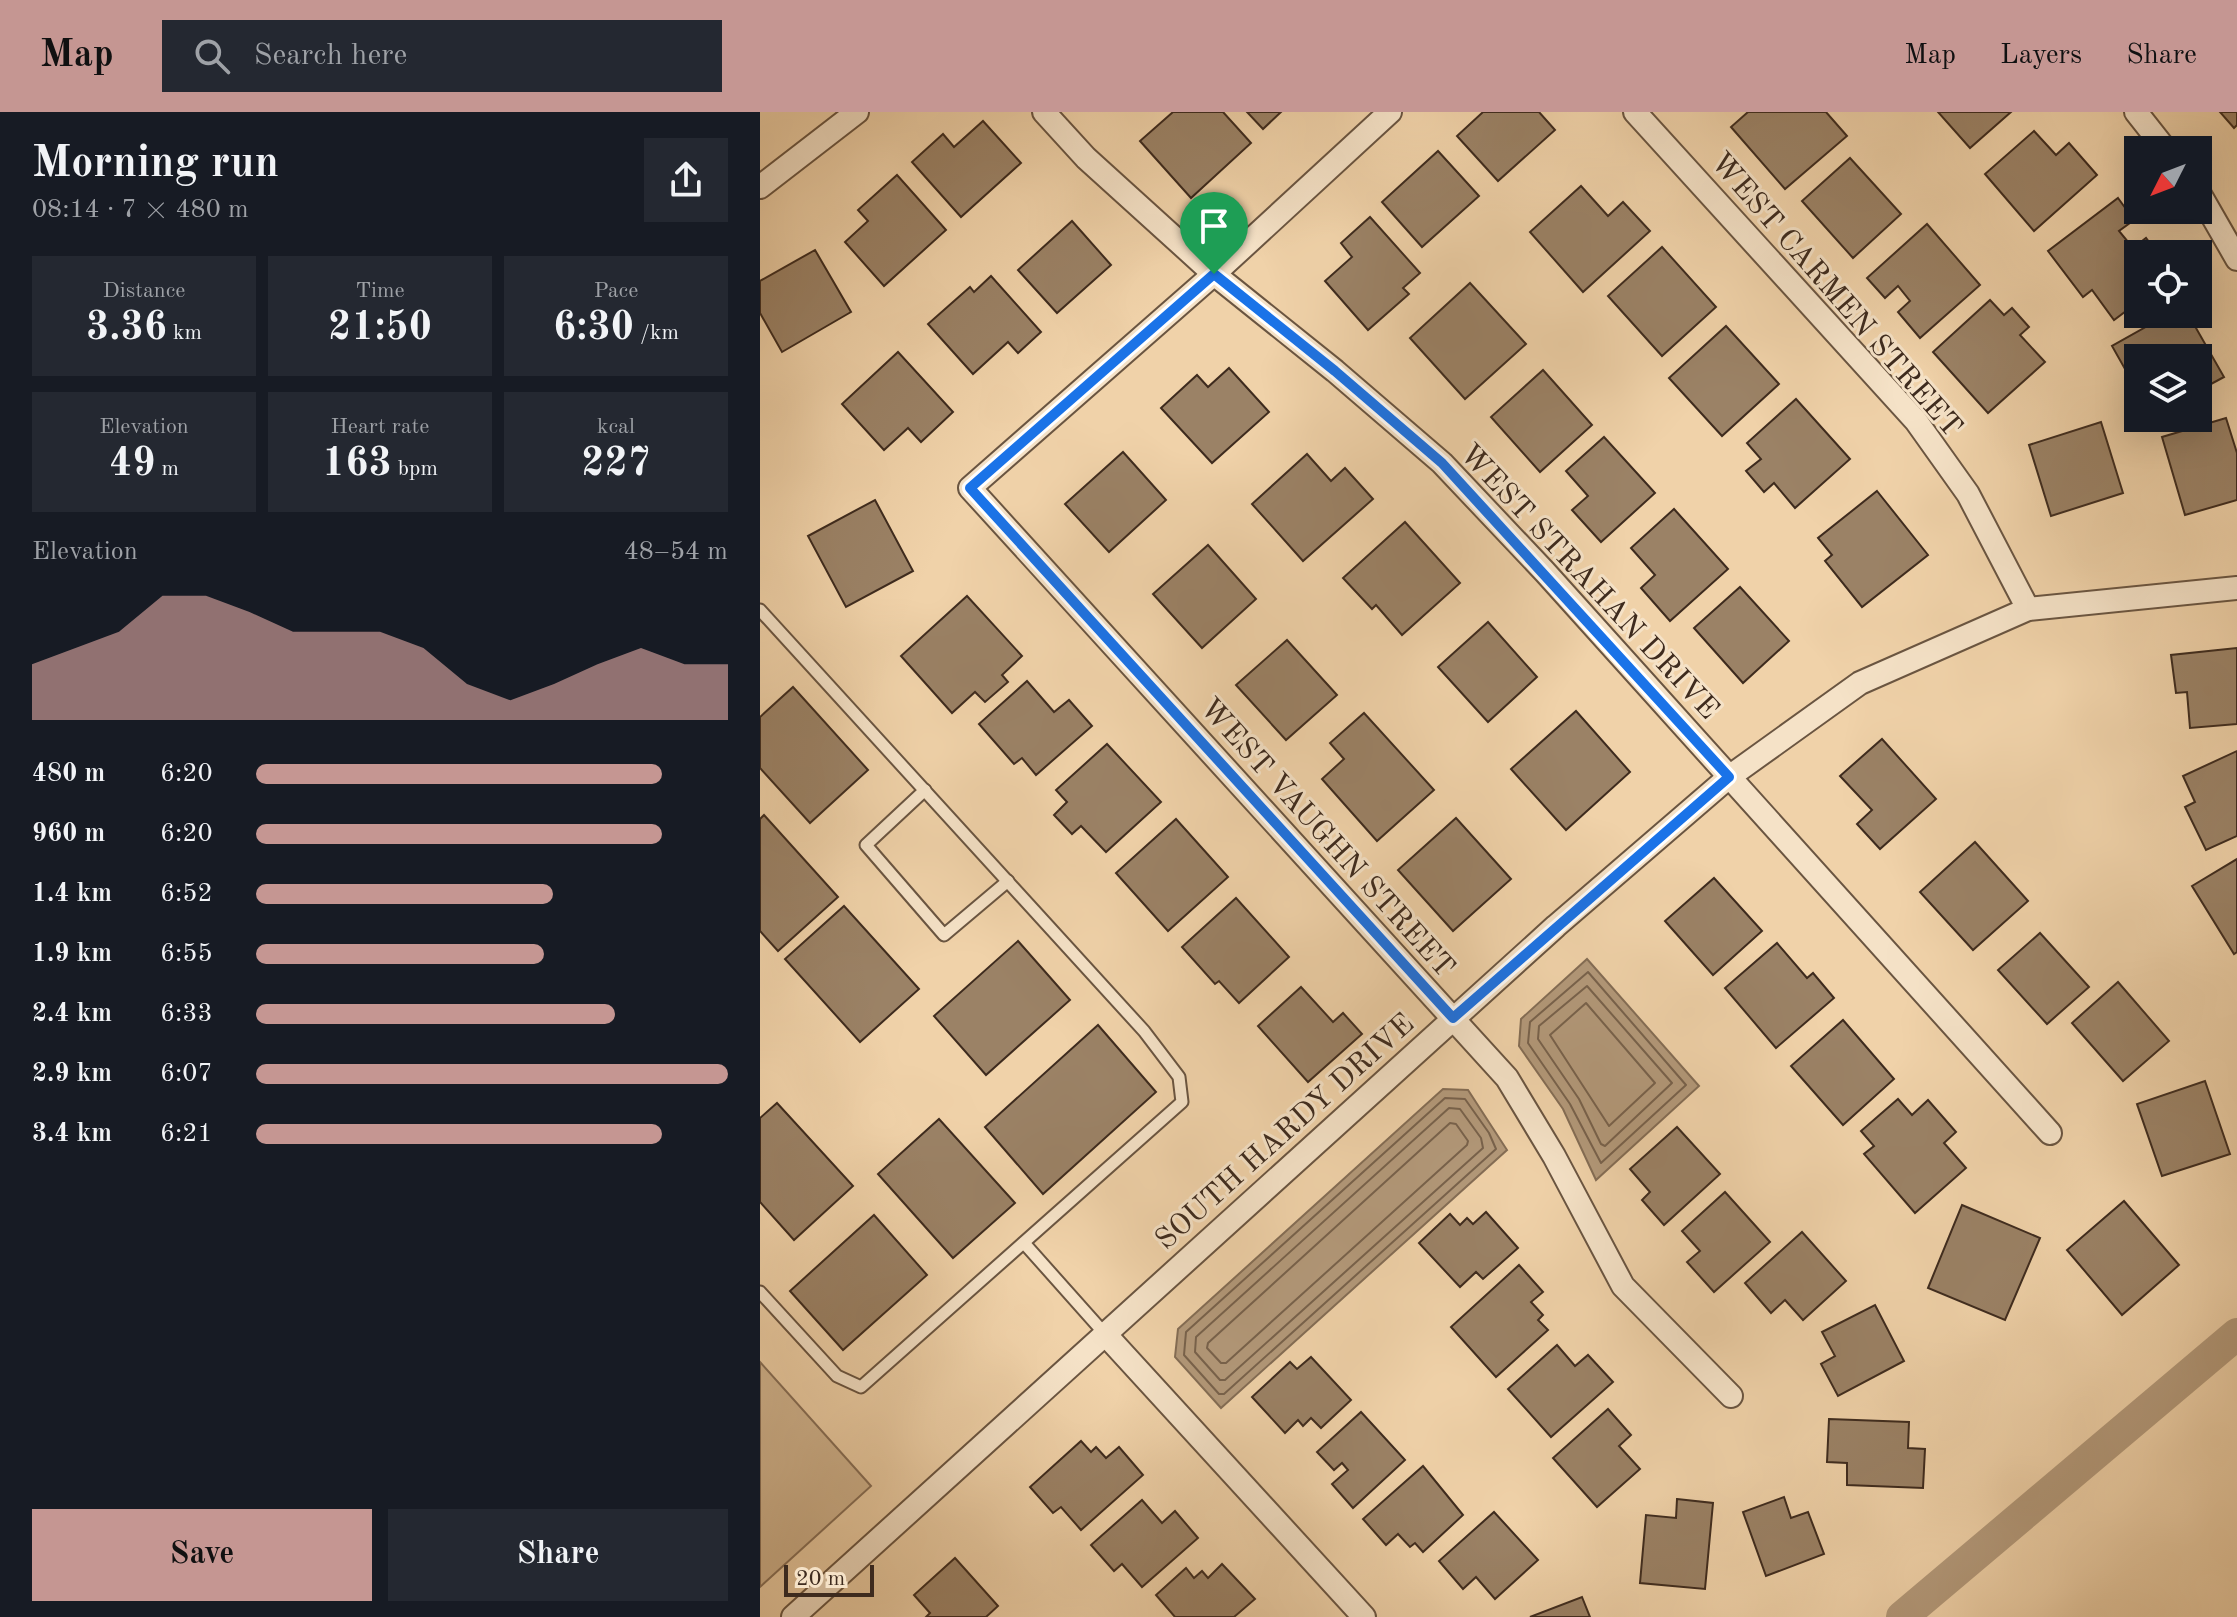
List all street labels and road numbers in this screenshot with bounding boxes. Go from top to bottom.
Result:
street label: WEST CARMEN STREET [1704,147,1967,443]
street label: WEST STRAHAN DRIVE [1453,439,1724,726]
street label: WEST VAUGHN STREET [1194,693,1459,984]
street label: SOUTH HARDY DRIVE [1150,1009,1420,1256]

